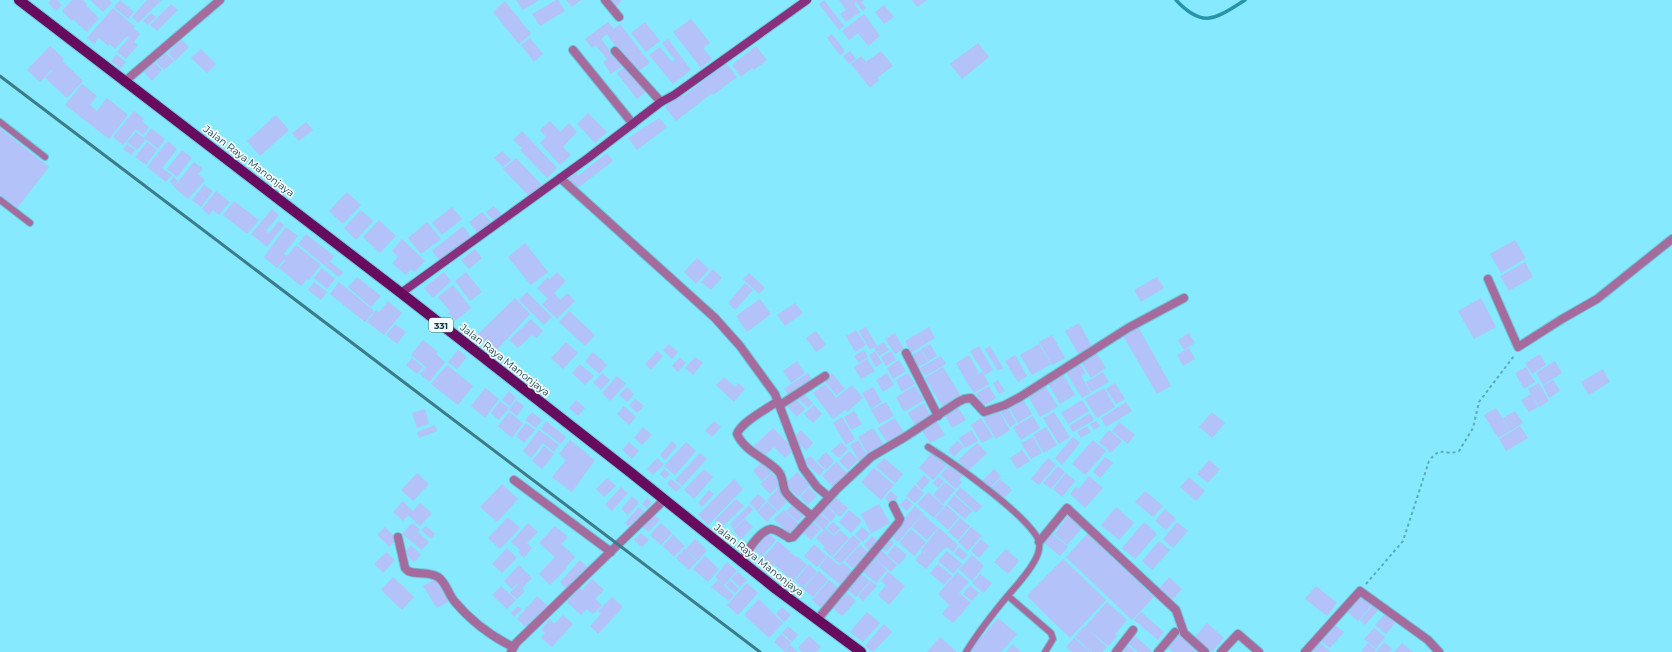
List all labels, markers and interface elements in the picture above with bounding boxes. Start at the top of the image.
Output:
street label: Jalan Raya Manonjaya [200,122,297,199]
road number: 331 [429,318,453,332]
street label: Jalan Raya Manonjaya [457,320,552,399]
street label: Jalan Raya Manonjaya [711,520,806,599]

